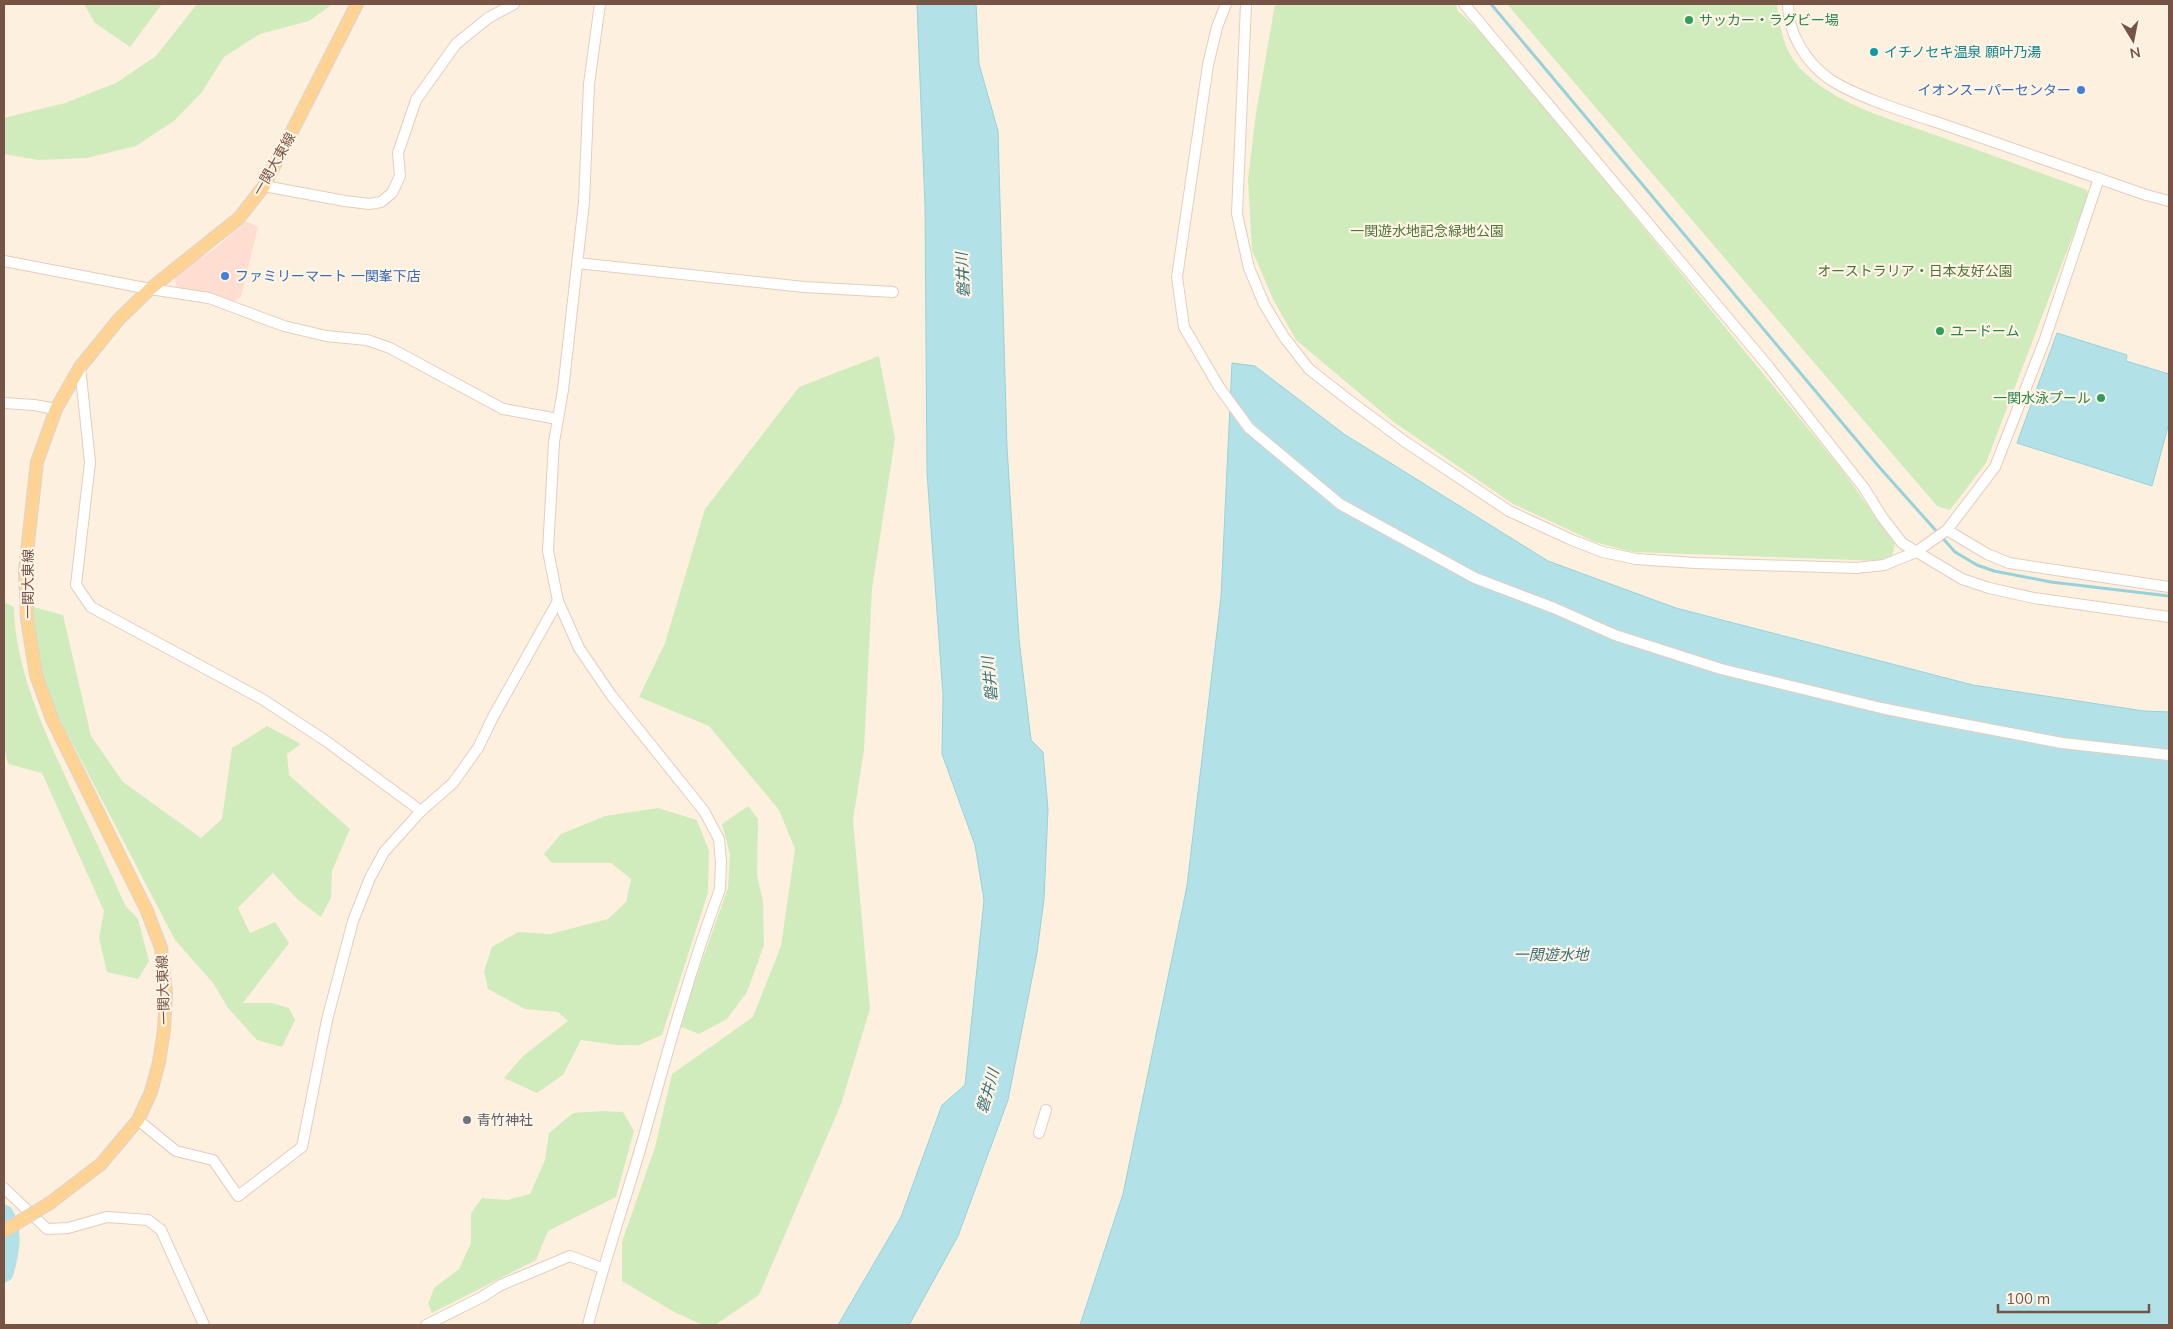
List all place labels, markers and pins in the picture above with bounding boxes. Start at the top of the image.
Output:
place label: サッカー・ラグビー場 [1699,11,1839,29]
marker: サッカー・ラグビー場 [1683,14,1695,26]
place label: イチノセキ温泉 願叶乃湯 [1884,43,2041,61]
marker: イチノセキ温泉 願叶乃湯 [1868,46,1880,58]
place label: イオンスーパーセンター [1917,81,2071,99]
marker: イオンスーパーセンター [2075,84,2087,96]
place label: ファミリーマート 一関峯下店 [235,267,421,285]
marker: ファミリーマート 一関峯下店 [219,270,231,282]
place label: ユードーム [1950,322,2020,340]
marker: ユードーム [1934,325,1946,337]
place label: 一関水泳プール [1993,389,2091,407]
marker: 一関水泳プール [2095,392,2107,404]
place label: 青竹神社 [477,1111,533,1129]
marker: 青竹神社 [461,1114,473,1126]

